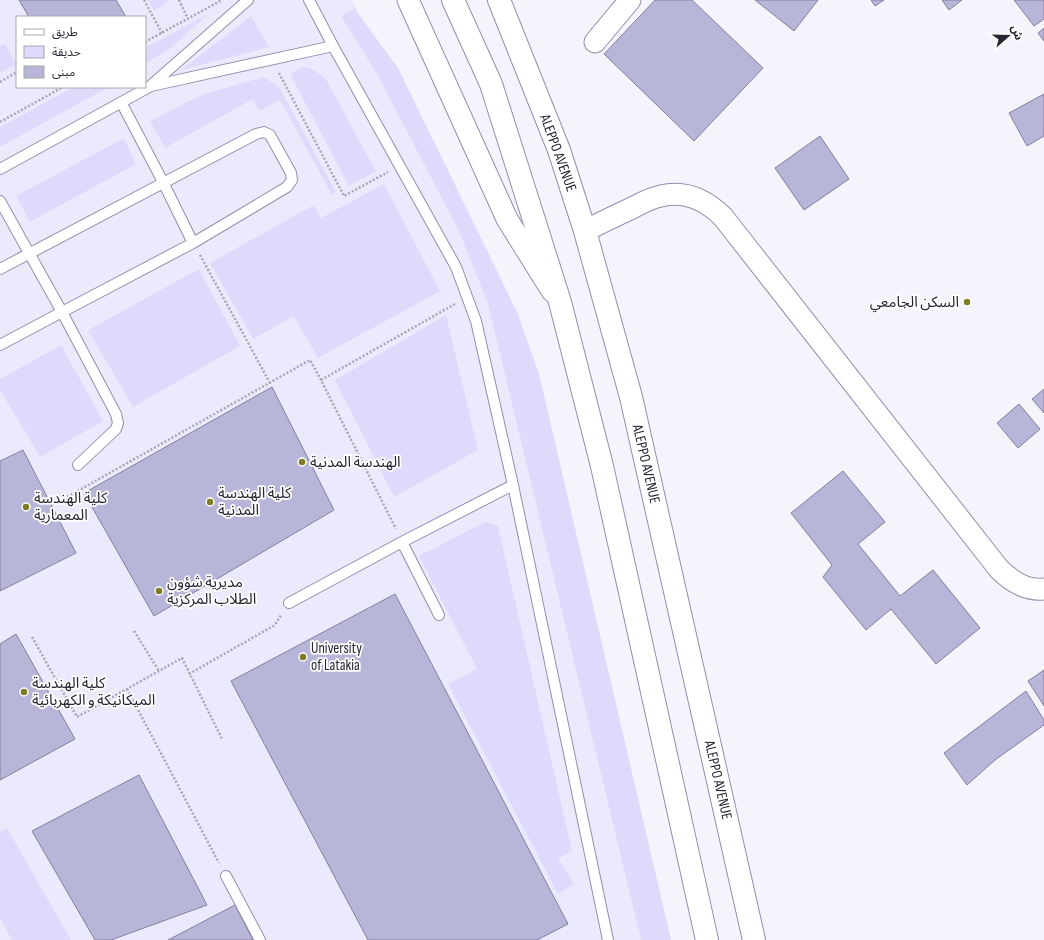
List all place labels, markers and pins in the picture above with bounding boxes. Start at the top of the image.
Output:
place label: السكن الجامعي [870,293,959,313]
marker: السكن الجامعي [962,297,972,307]
place label: الهندسة المدنية [310,453,401,472]
marker: الهندسة المدنية [297,457,307,467]
place label: كلية الهندسة المدنية [218,484,292,520]
place label: كلية الهندسة المعمارية [34,489,108,525]
marker: كلية الهندسة المدنية [205,497,215,507]
marker: كلية الهندسة المعمارية [21,502,31,512]
place label: مديرية شؤون الطلاب المركزية [167,573,256,609]
marker: مديرية شؤون الطلاب المركزية [154,586,164,596]
place label: University of Latakia [311,639,362,675]
marker: University of Latakia [298,652,308,662]
place label: كلية الهندسة الميكانيكة و الكهربائية [32,674,155,710]
marker: كلية الهندسة الميكانيكة و الكهربائية [19,687,29,697]

